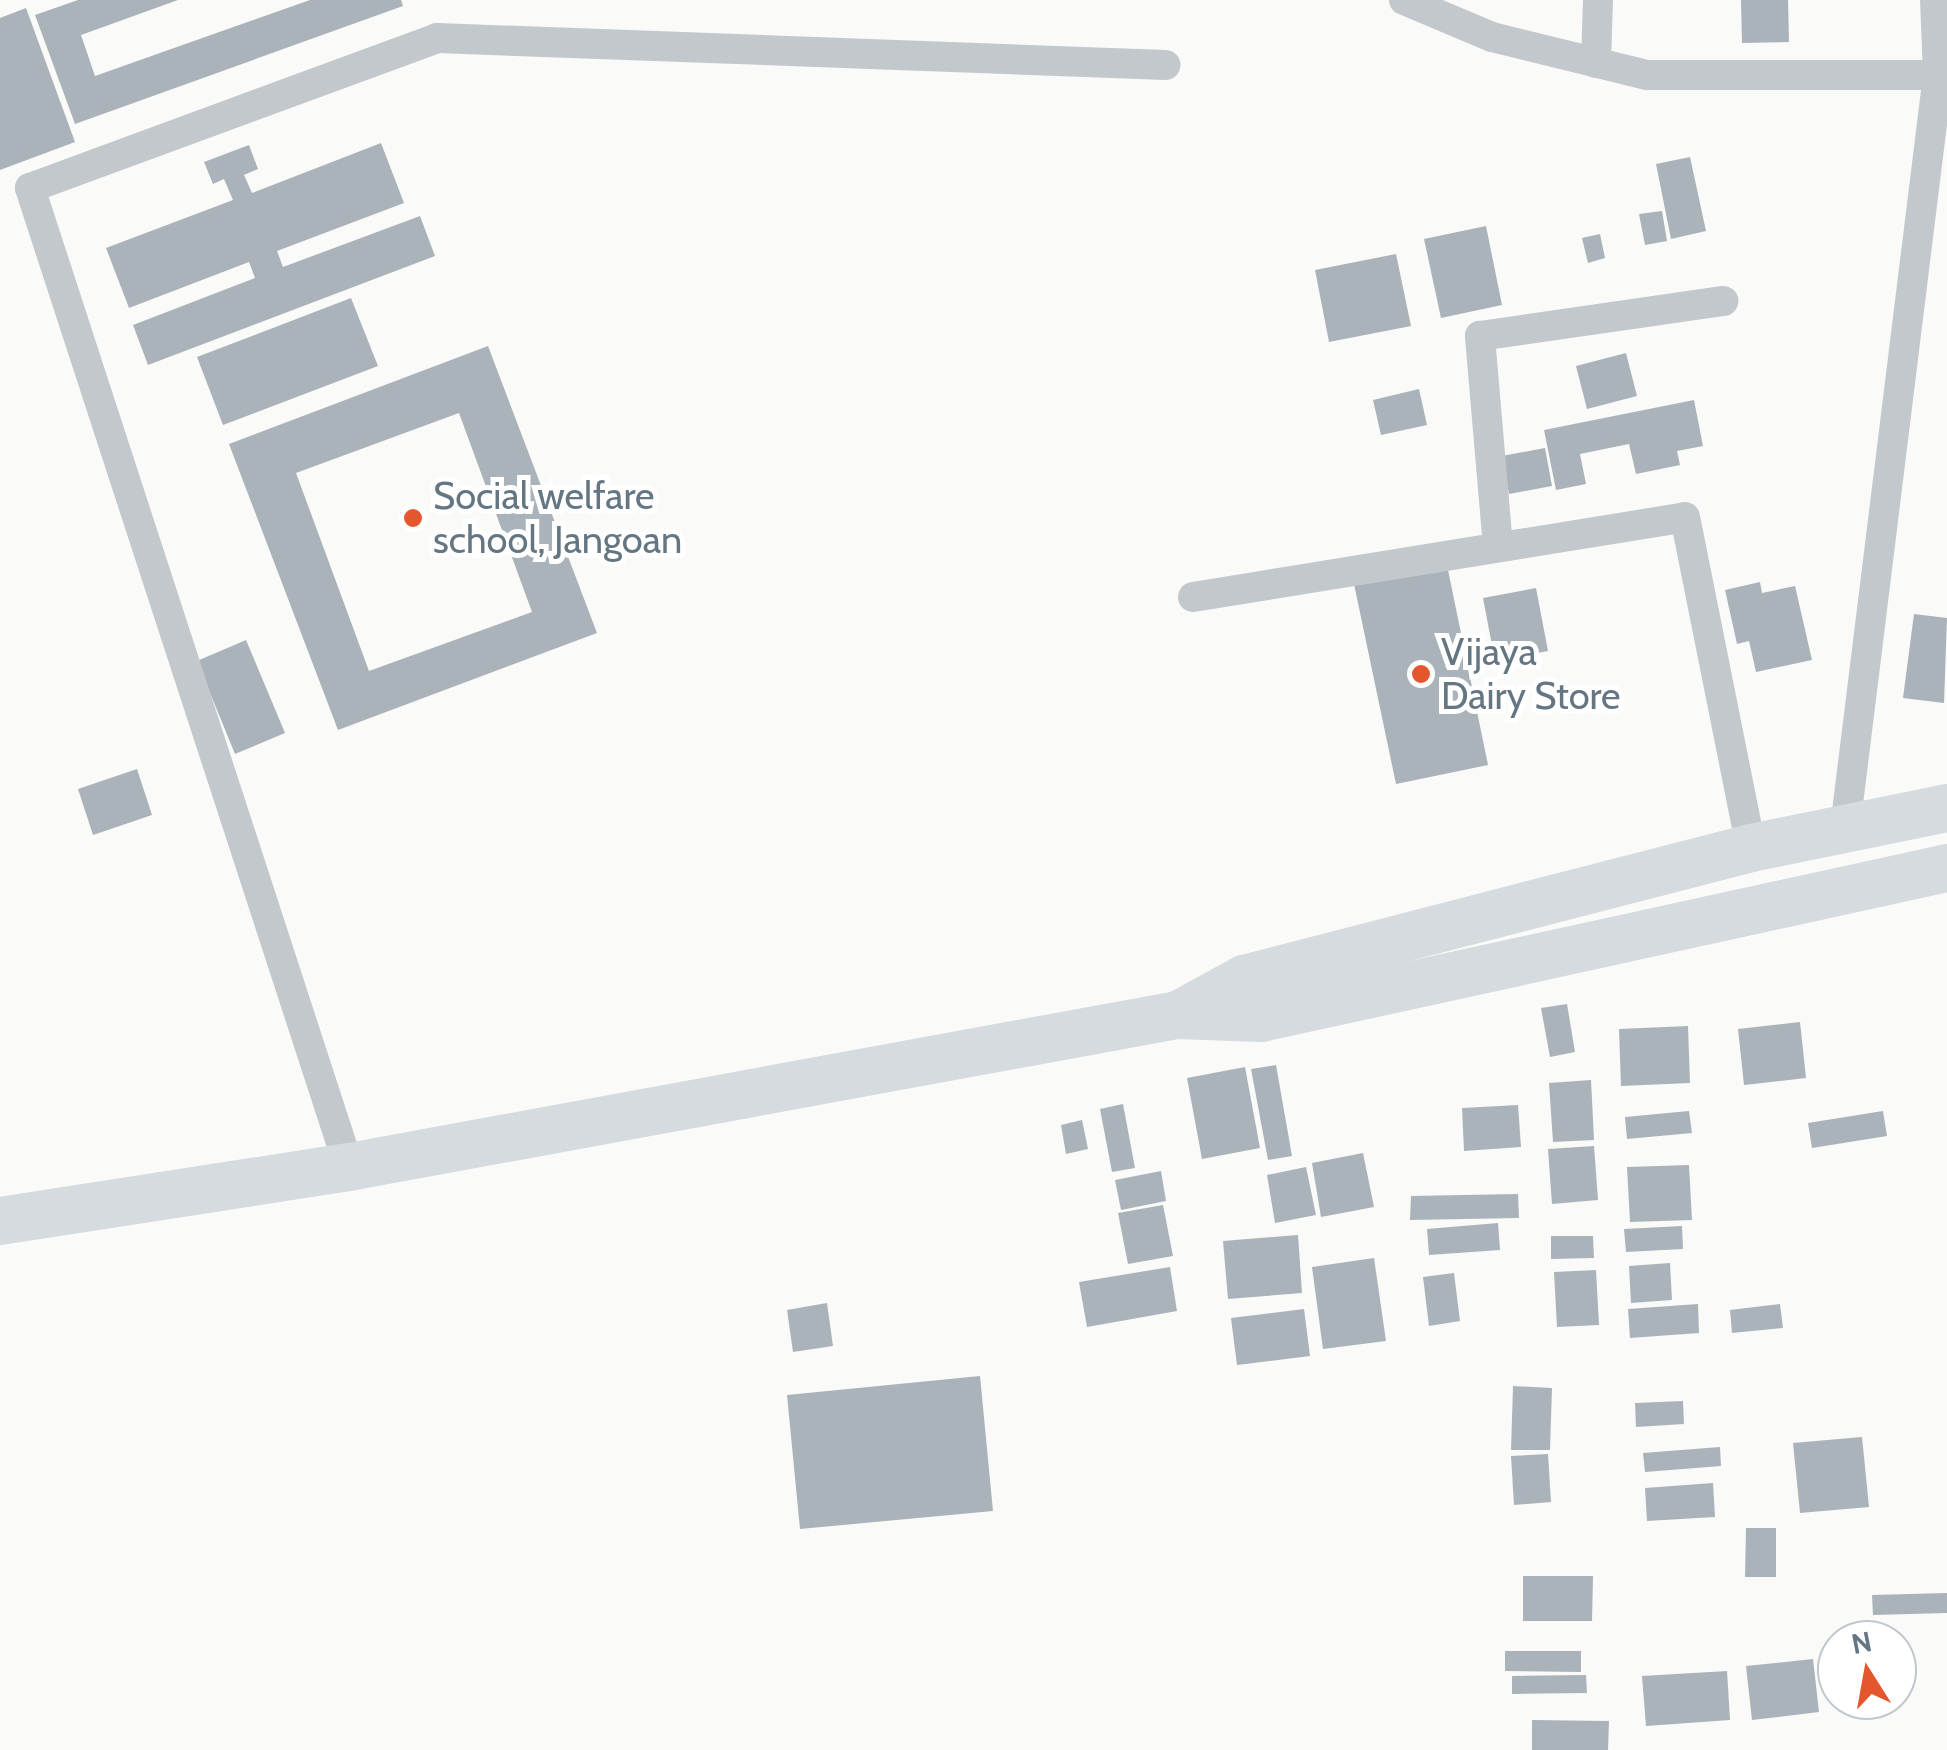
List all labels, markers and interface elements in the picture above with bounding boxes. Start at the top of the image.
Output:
place label: Social welfare school, Jangoan [433,473,682,562]
marker: Social welfare school, Jangoan [402,507,424,529]
place label: Vijaya Dairy Store [1441,629,1621,718]
marker: Vijaya Dairy Store [1410,663,1432,685]
north arrow [1817,1620,1917,1720]
text: N [1849,1624,1875,1661]

